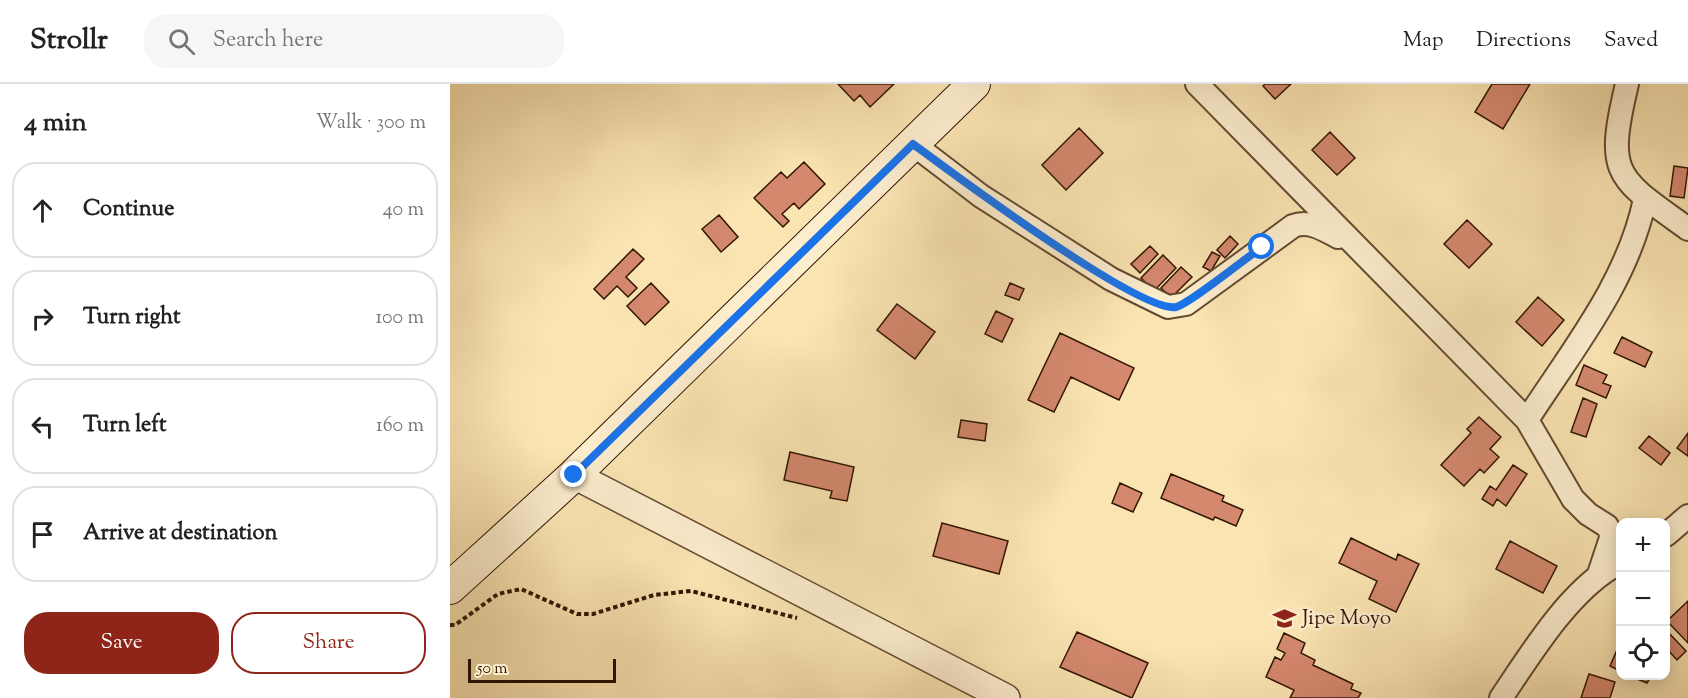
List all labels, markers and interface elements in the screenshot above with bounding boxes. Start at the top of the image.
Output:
search box [144,14,564,68]
text: Strollr [30,21,108,61]
icon: search [165,25,198,58]
text: Search here [213,25,323,57]
text: Map [1403,26,1443,56]
text: Directions [1476,26,1571,56]
text: Saved [1604,26,1658,56]
text: 4 min [24,105,87,142]
text: Walk · 300 m [316,109,426,138]
icon: ahead [26,194,59,227]
text: Continue [83,194,174,226]
text: 40 m [383,196,424,225]
route start [1248,233,1274,259]
icon: right [26,302,59,335]
text: Turn right [83,302,180,334]
text: 100 m [375,304,424,333]
icon: left [26,410,59,443]
text: Turn left [83,410,166,442]
text: 160 m [376,412,424,441]
route end [560,461,586,487]
icon: arrive [26,518,59,551]
text: Arrive at destination [83,518,278,550]
map controls [1616,518,1670,680]
button: + [1616,518,1670,572]
button: − [1616,572,1670,626]
place label: Jipe Moyo [1301,604,1391,634]
school or university icon: Jipe Moyo [1271,606,1297,632]
button: Save [24,612,219,674]
button: Share [231,612,426,674]
button: locate [1616,626,1670,680]
scale bar [468,656,616,684]
text: 50 m [477,658,508,681]

